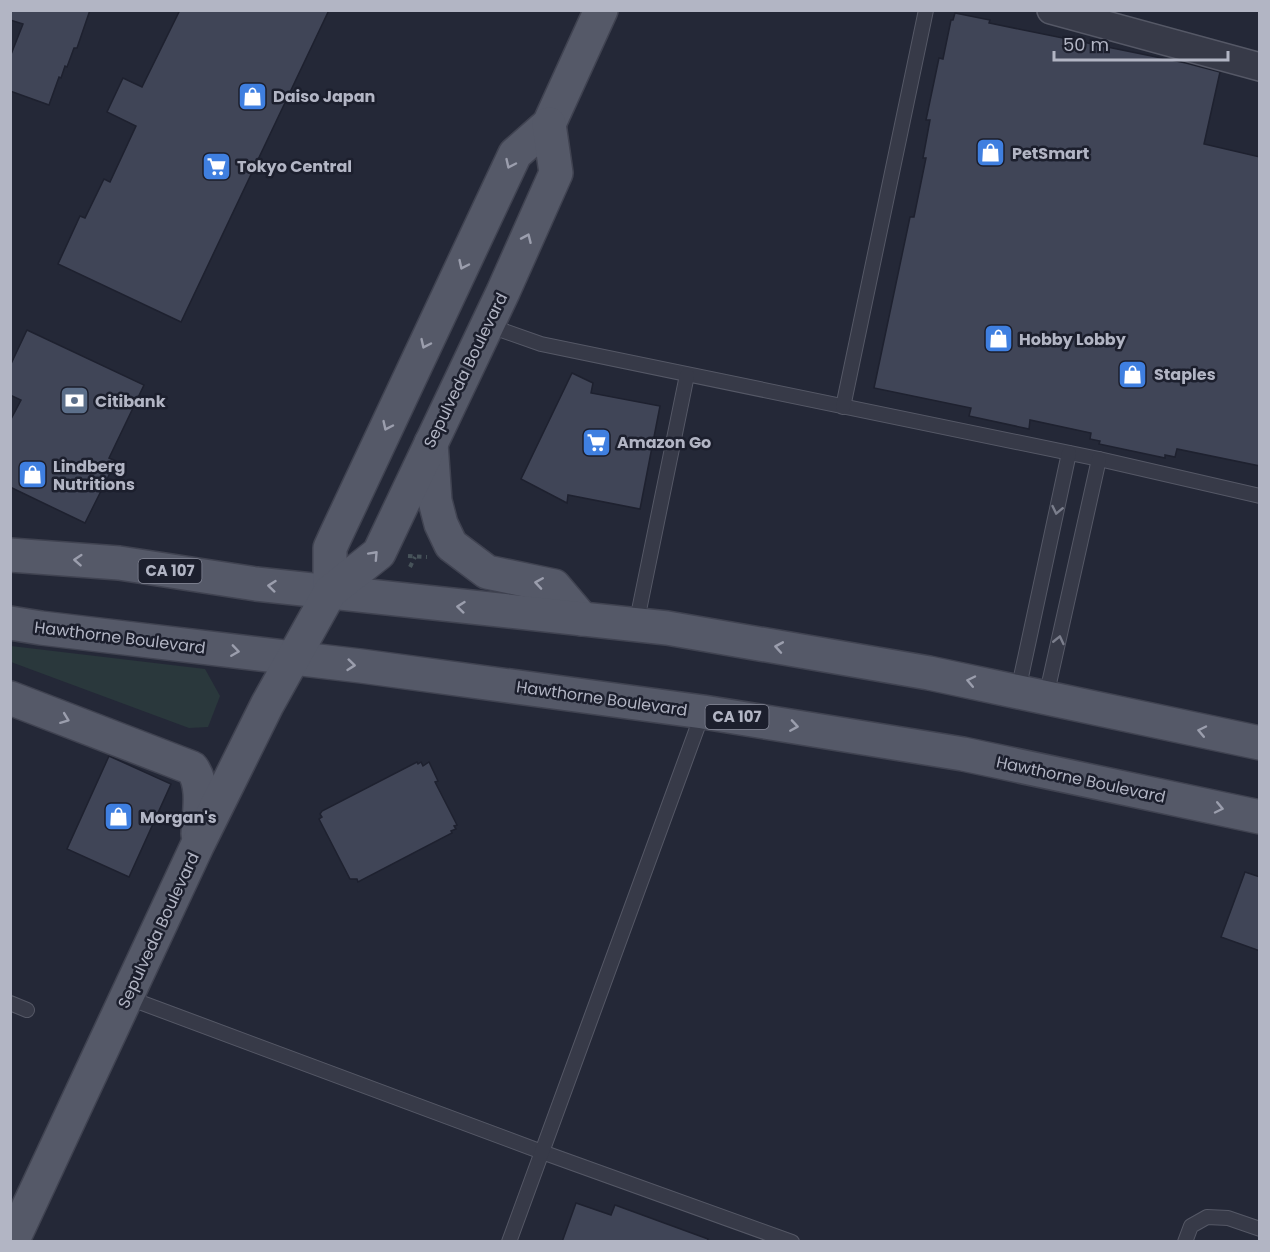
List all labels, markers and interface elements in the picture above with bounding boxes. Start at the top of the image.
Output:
scale bar [1054,24,1228,62]
text: 50 m [1063,32,1109,57]
shop icon: Daiso Japan [236,80,268,112]
place label: Daiso Japan [273,85,375,108]
shop icon: PetSmart [975,137,1007,169]
place label: PetSmart [1012,142,1089,165]
supermarket icon: Tokyo Central [200,150,232,182]
place label: Tokyo Central [237,155,352,178]
one-way arrow [505,158,517,169]
one-way arrow [519,234,531,245]
one-way arrow [458,259,470,270]
street label: Sepulveda Boulevard [418,289,513,452]
shop icon: Hobby Lobby [982,323,1014,355]
place label: Hobby Lobby [1019,328,1127,351]
one-way arrow [421,338,433,349]
shop icon: Staples [1117,358,1149,390]
place label: Staples [1154,363,1216,386]
bank icon: Citibank [58,385,90,417]
place label: Citibank [95,390,166,413]
one-way arrow [382,420,394,431]
supermarket icon: Amazon Go [580,426,612,458]
place label: Amazon Go [617,431,711,454]
place label: Lindberg Nutritions [53,455,135,496]
shop icon: Lindberg Nutritions [16,459,48,491]
one-way arrow [1051,505,1064,515]
one-way arrow [367,551,378,561]
one-way arrow [74,554,83,567]
road number: CA 107 [138,559,201,583]
one-way arrow [535,578,544,590]
one-way arrow [267,580,276,592]
one-way arrow [457,601,466,614]
street label: Hawthorne Boulevard [33,616,207,659]
one-way arrow [1051,636,1064,646]
one-way arrow [774,642,783,654]
one-way arrow [231,645,240,657]
one-way arrow [346,659,356,671]
street label: Hawthorne Boulevard [515,675,689,722]
one-way arrow [966,675,976,688]
road number: CA 107 [706,705,768,729]
one-way arrow [59,712,70,724]
one-way arrow [789,720,798,732]
one-way arrow [1198,725,1208,738]
street label: Hawthorne Boulevard [994,750,1168,809]
shop icon: Morgan's [103,801,135,833]
one-way arrow [1213,801,1223,814]
place label: Morgan's [140,806,217,829]
street label: Sepulveda Boulevard [112,848,205,1012]

